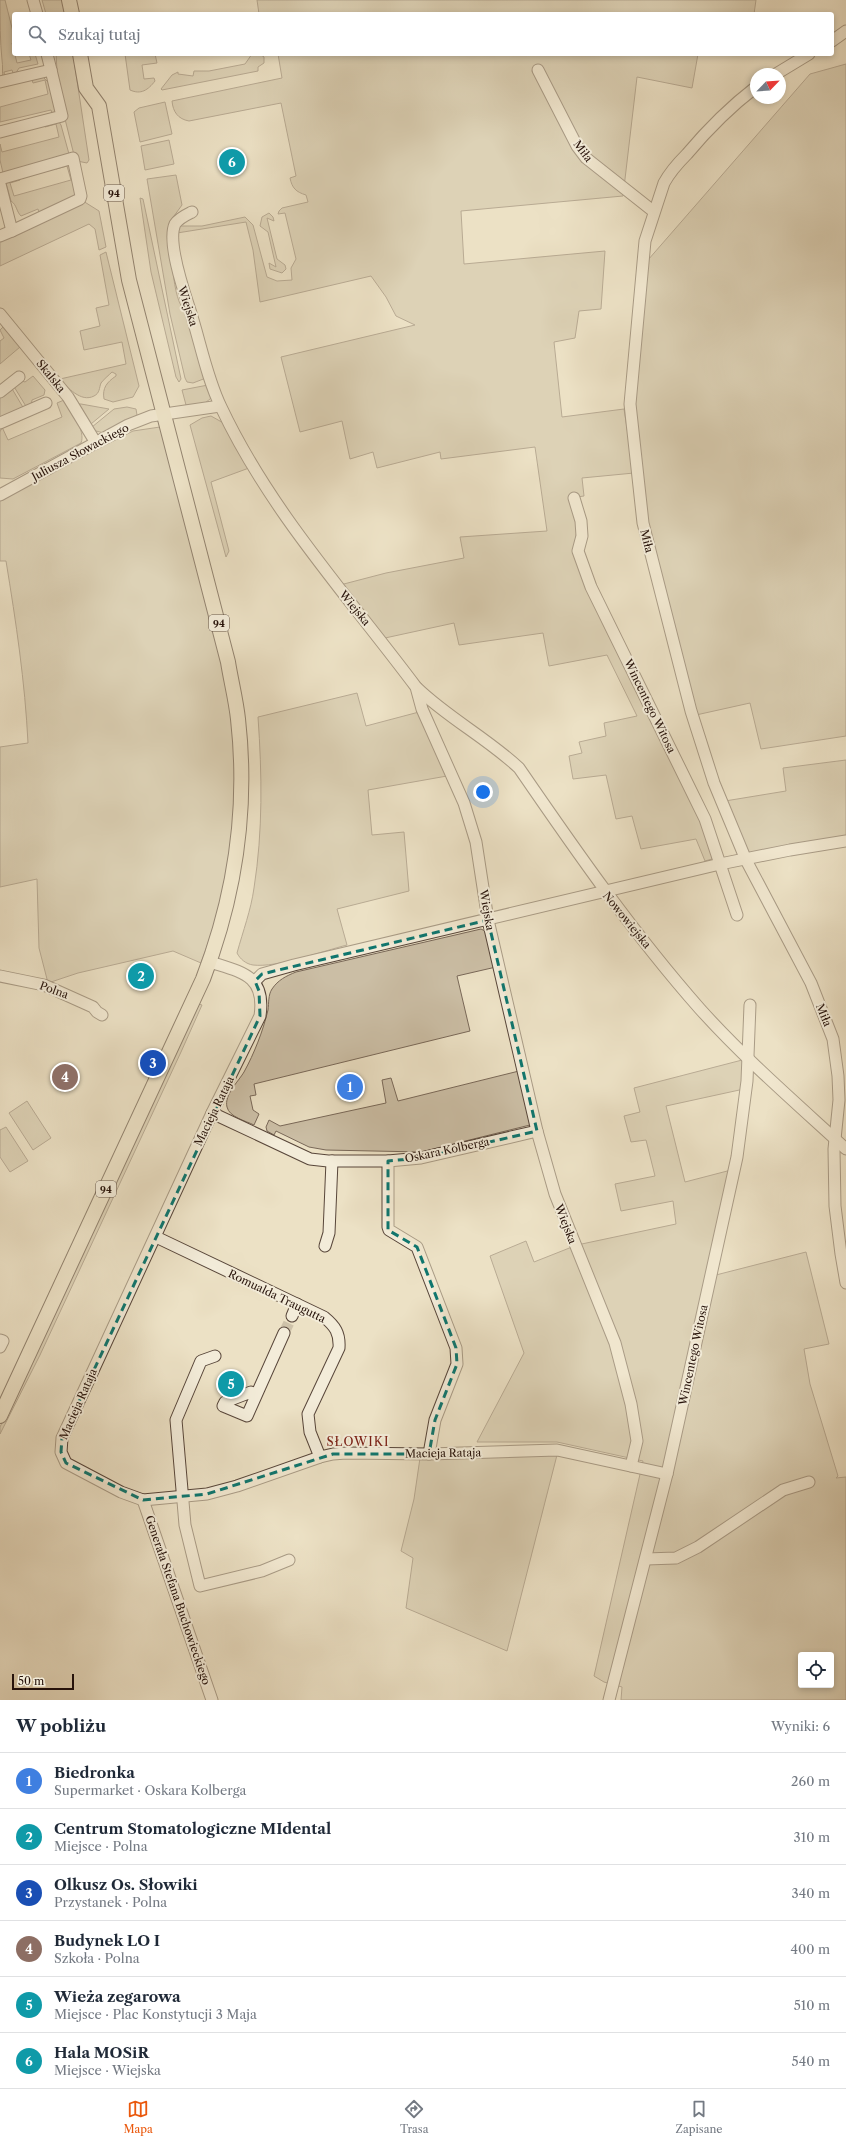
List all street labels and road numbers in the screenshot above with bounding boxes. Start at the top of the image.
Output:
street label: Miła [570,137,596,165]
road number: 94 [104,185,124,201]
street label: Wiejska [175,283,201,328]
street label: Skalska [33,357,69,396]
street label: Juliusza Słowackiego [27,420,131,485]
street label: Miła [637,528,657,554]
street label: Wiejska [336,587,374,629]
road number: 94 [209,615,229,631]
street label: Wincentego Witosa [621,656,679,755]
street label: Wiejska [476,887,498,932]
street label: Nowowiejska [600,889,654,951]
street label: Polna [38,978,71,1002]
street label: Miła [813,1001,835,1029]
street label: Macieja Rataja [191,1073,237,1148]
street label: Oskara Kolberga [403,1134,491,1166]
road number: 94 [96,1181,116,1197]
street label: Wiejska [552,1201,580,1246]
street label: Romualda Traugutta [226,1266,328,1326]
street label: Wincentego Witosa [675,1303,711,1408]
street label: Macieja Rataja [56,1366,100,1442]
street label: Macieja Rataja [405,1445,481,1461]
street label: Generała Stefana Buchowieckiego [142,1513,214,1687]

